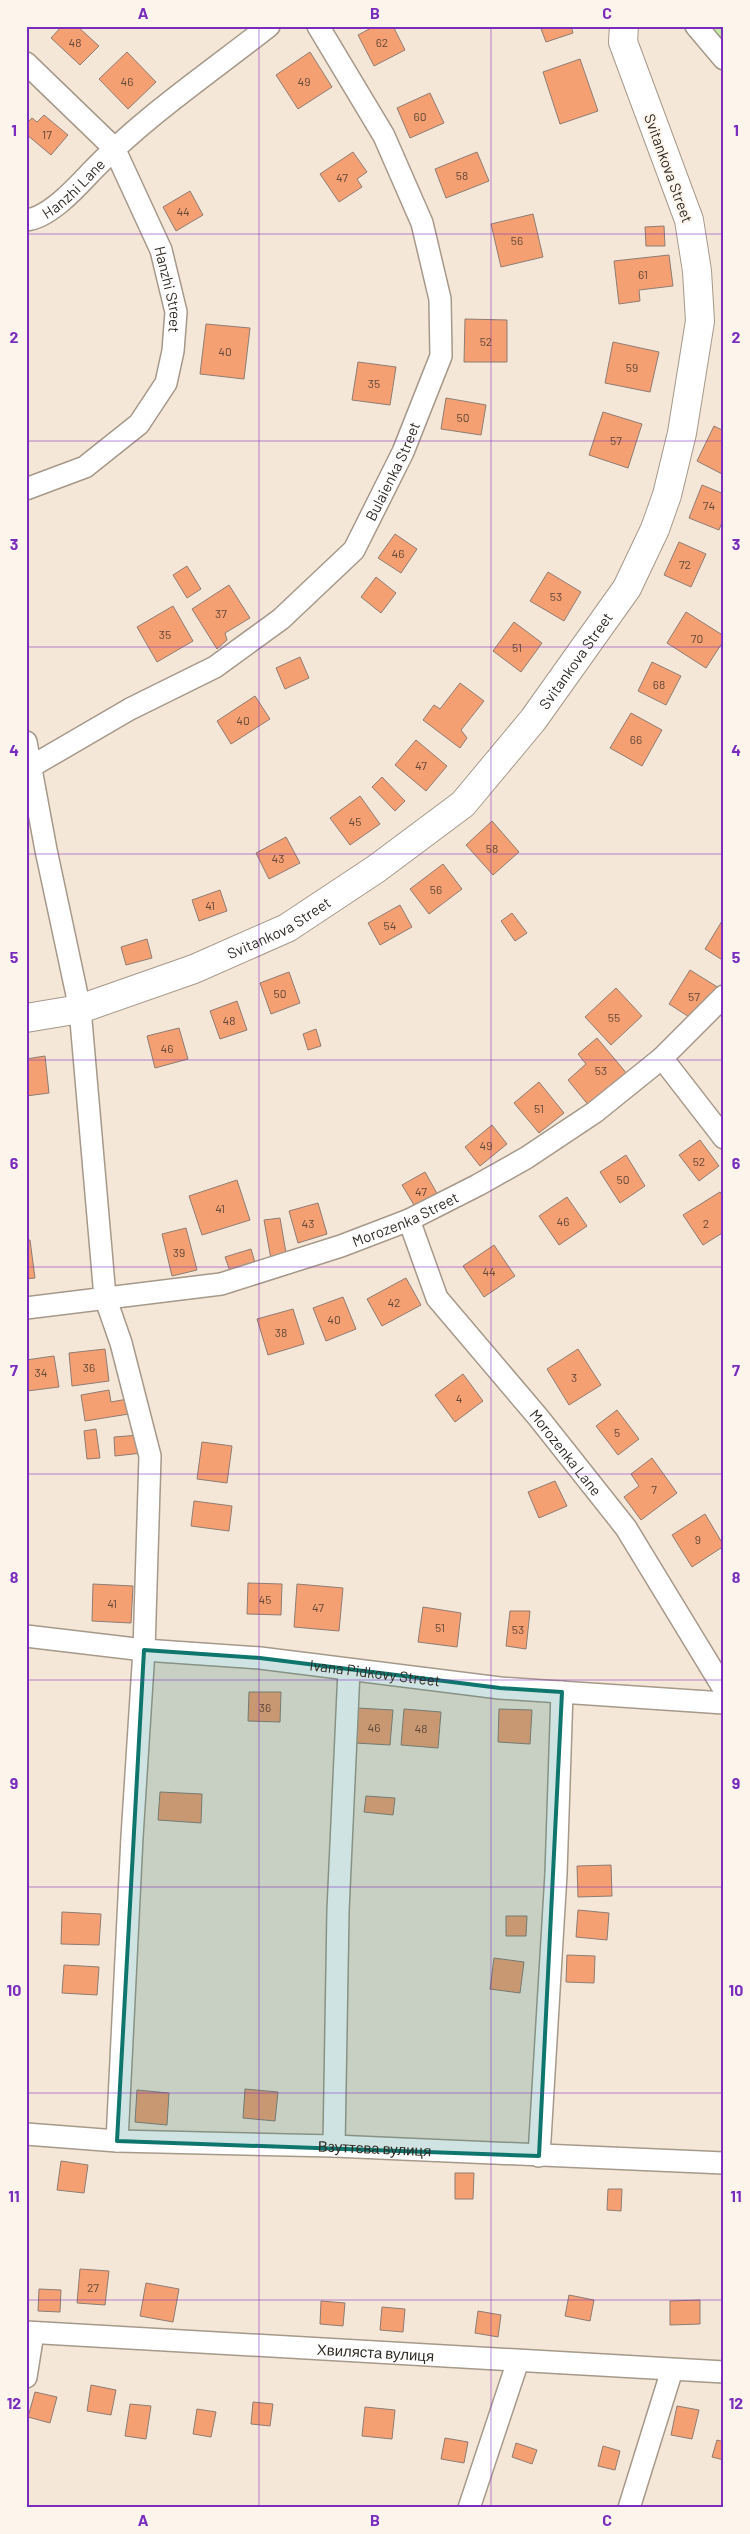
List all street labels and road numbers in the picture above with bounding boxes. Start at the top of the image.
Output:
street label: Svitankova Street [641,111,697,225]
street label: Hanzhi Lane [38,155,108,222]
street label: Hanzhi Street [151,244,185,333]
street label: Bulaienka Street [361,419,423,524]
street label: Svitankova Street [535,609,616,712]
street label: Svitankova Street [224,893,334,962]
street label: Morozenka Street [349,1188,461,1250]
street label: Morozenka Lane [526,1405,606,1499]
street label: Ivana Pidkovy Street [309,1655,441,1689]
street label: Взуттєва вулиця [318,2137,432,2159]
street label: Хвиляста вулиця [316,2340,435,2364]

